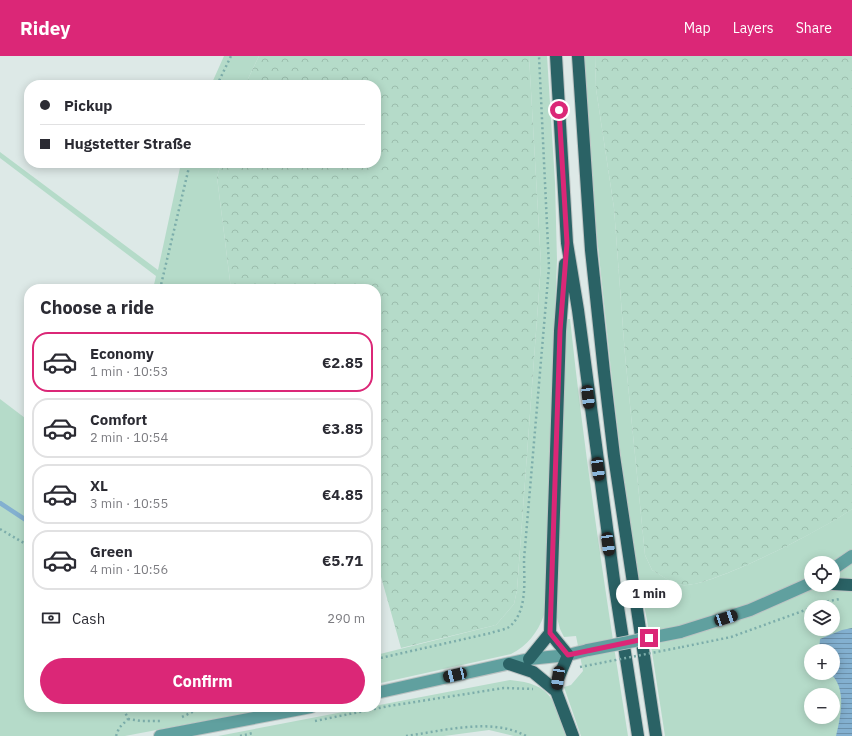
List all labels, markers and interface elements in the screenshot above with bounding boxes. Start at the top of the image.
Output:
text: Ridey [20,16,70,40]
text: Map [684,19,711,37]
text: Layers [733,19,774,37]
text: Share [796,19,832,37]
text: Pickup [64,96,112,115]
route start [550,101,568,119]
text: Hugstetter Straße [64,134,191,153]
text: Choose a ride [40,296,154,319]
icon: car [42,344,78,380]
text: Economy [90,344,154,363]
text: €2.85 [322,353,363,372]
text: 1 min · 10:53 [90,363,168,380]
car [581,384,595,410]
icon: car [42,410,78,446]
text: Comfort [90,410,147,429]
text: €3.85 [322,419,363,438]
text: 2 min · 10:54 [90,429,168,446]
car [590,456,606,482]
icon: car [42,476,78,512]
text: XL [90,476,108,495]
text: €4.85 [322,485,363,504]
text: 3 min · 10:55 [90,495,168,512]
car [600,531,616,557]
icon: car [42,542,78,578]
text: Green [90,542,133,561]
text: €5.71 [322,551,363,570]
map controls [804,556,840,724]
button: locate [804,556,840,592]
text: 4 min · 10:56 [90,561,168,578]
callout: 1 min [616,580,682,608]
text: 1 min [632,585,666,602]
button: layers [804,600,840,636]
icon: cash [40,607,62,629]
text: Cash [72,609,105,628]
car [713,609,739,627]
text: 290 m [327,610,365,627]
route end [640,629,658,647]
button: + [804,644,840,680]
button: Confirm [40,658,365,704]
car [550,665,566,691]
car [442,666,468,684]
button: − [804,688,840,724]

